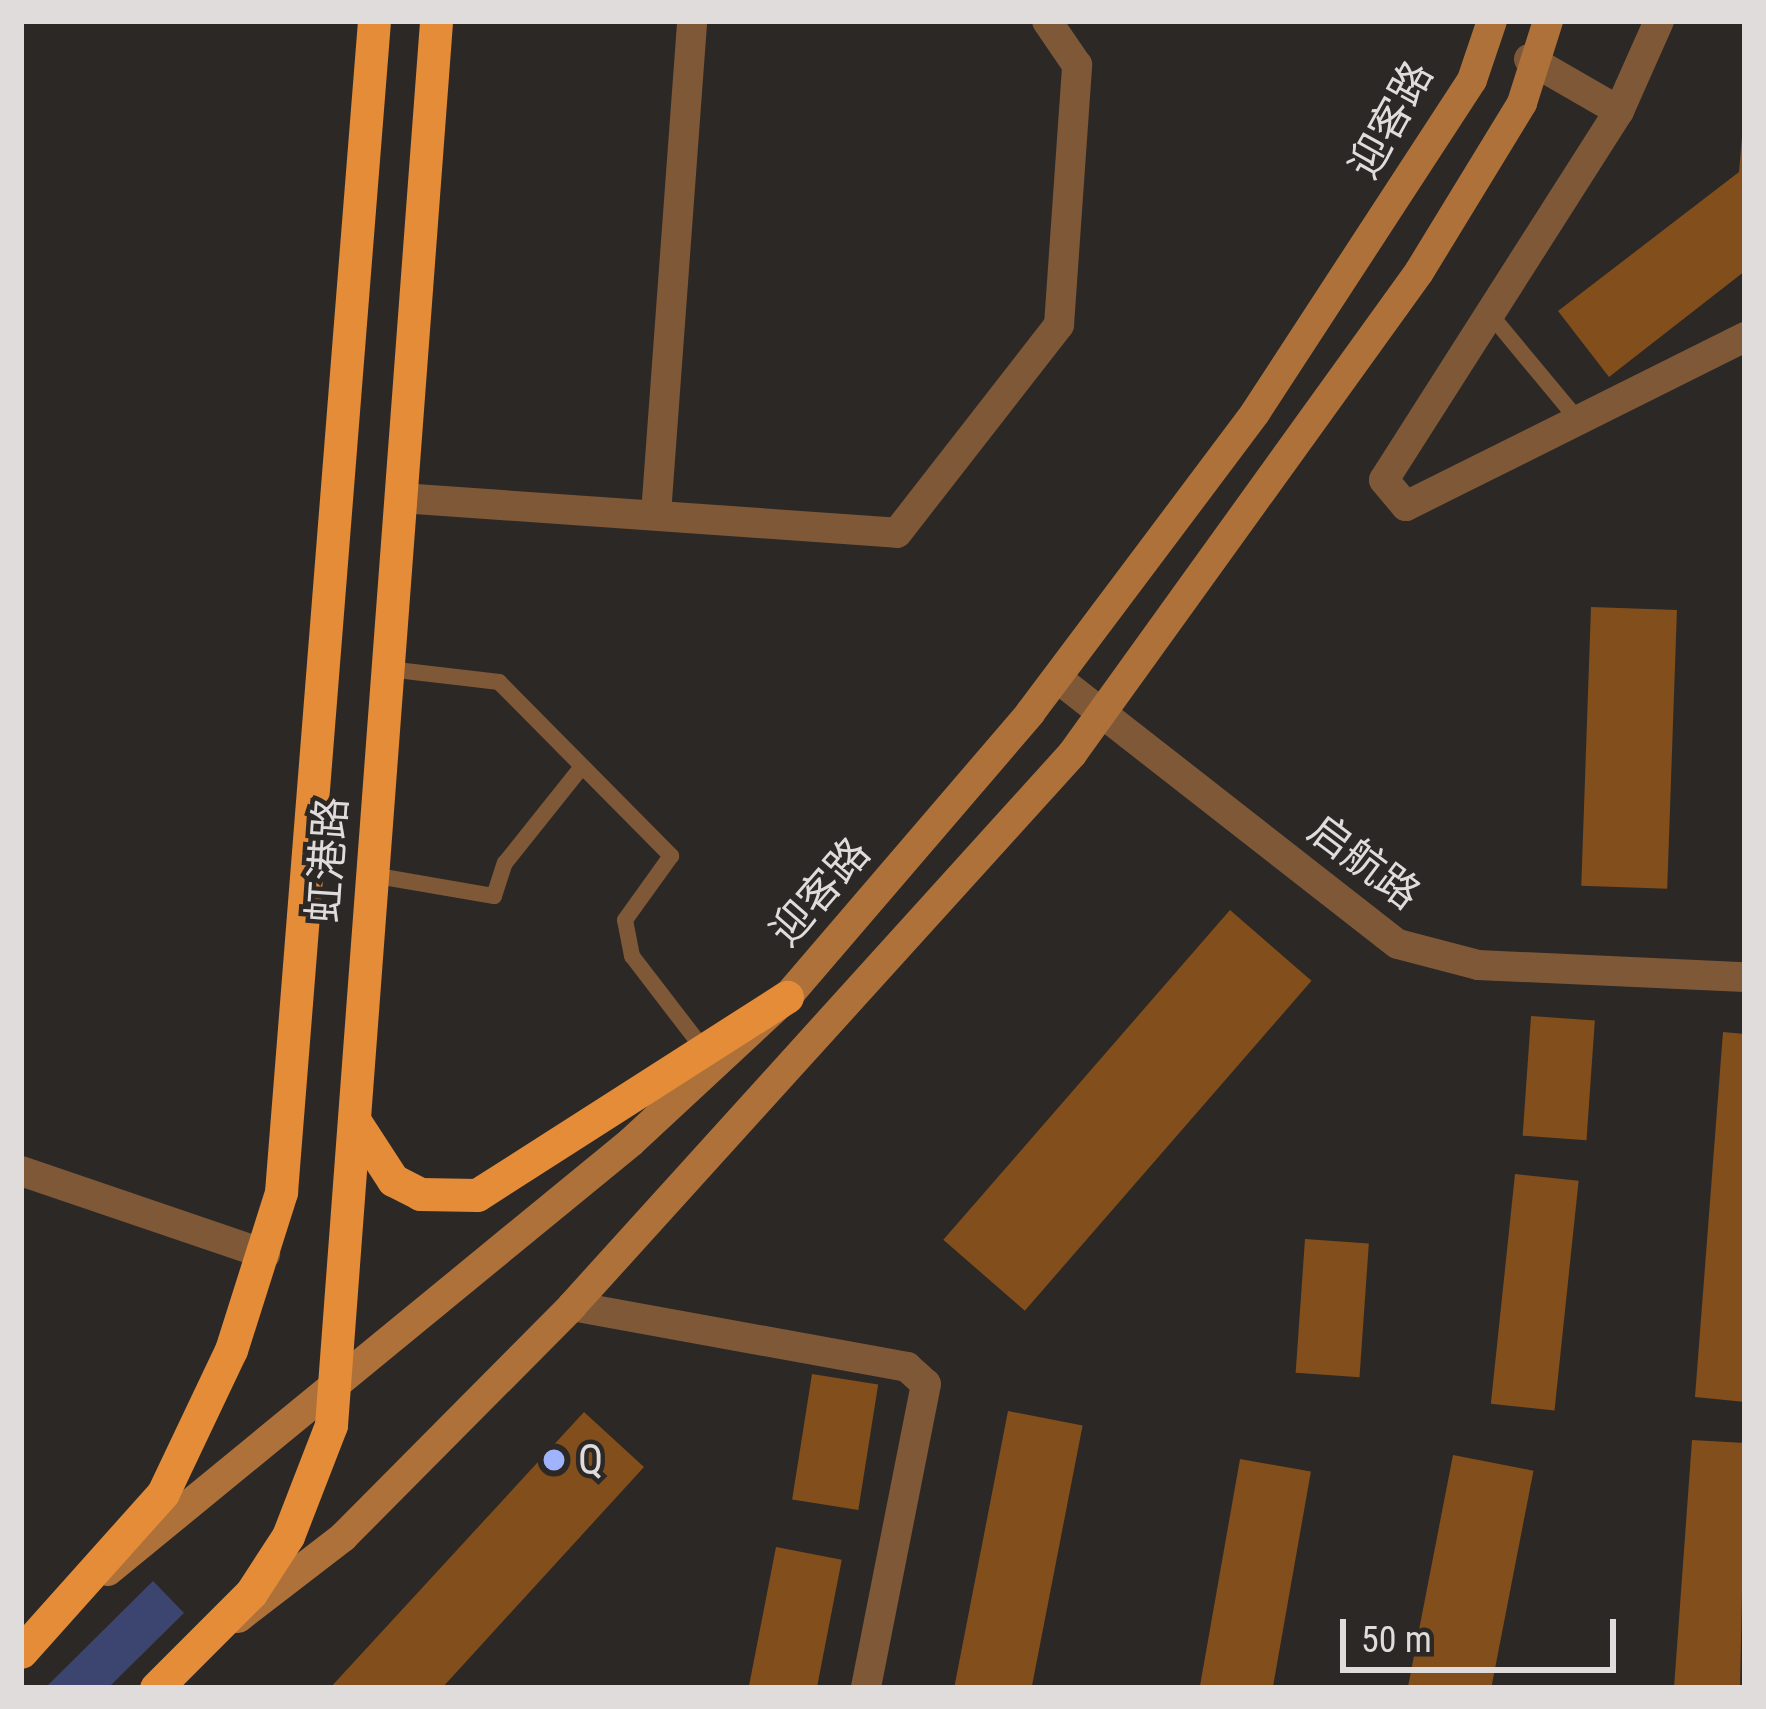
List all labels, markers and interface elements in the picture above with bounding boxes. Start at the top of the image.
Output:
street label: 迎客路 [1338,53,1444,187]
street label: 虹港路 [298,795,358,925]
street label: 启航路 [1299,804,1429,920]
street label: 迎客路 [760,828,880,956]
place label: Q [578,1435,603,1485]
marker: Q [541,1447,567,1473]
scale bar [1346,1595,1622,1669]
text: 50 m [1361,1619,1432,1661]

